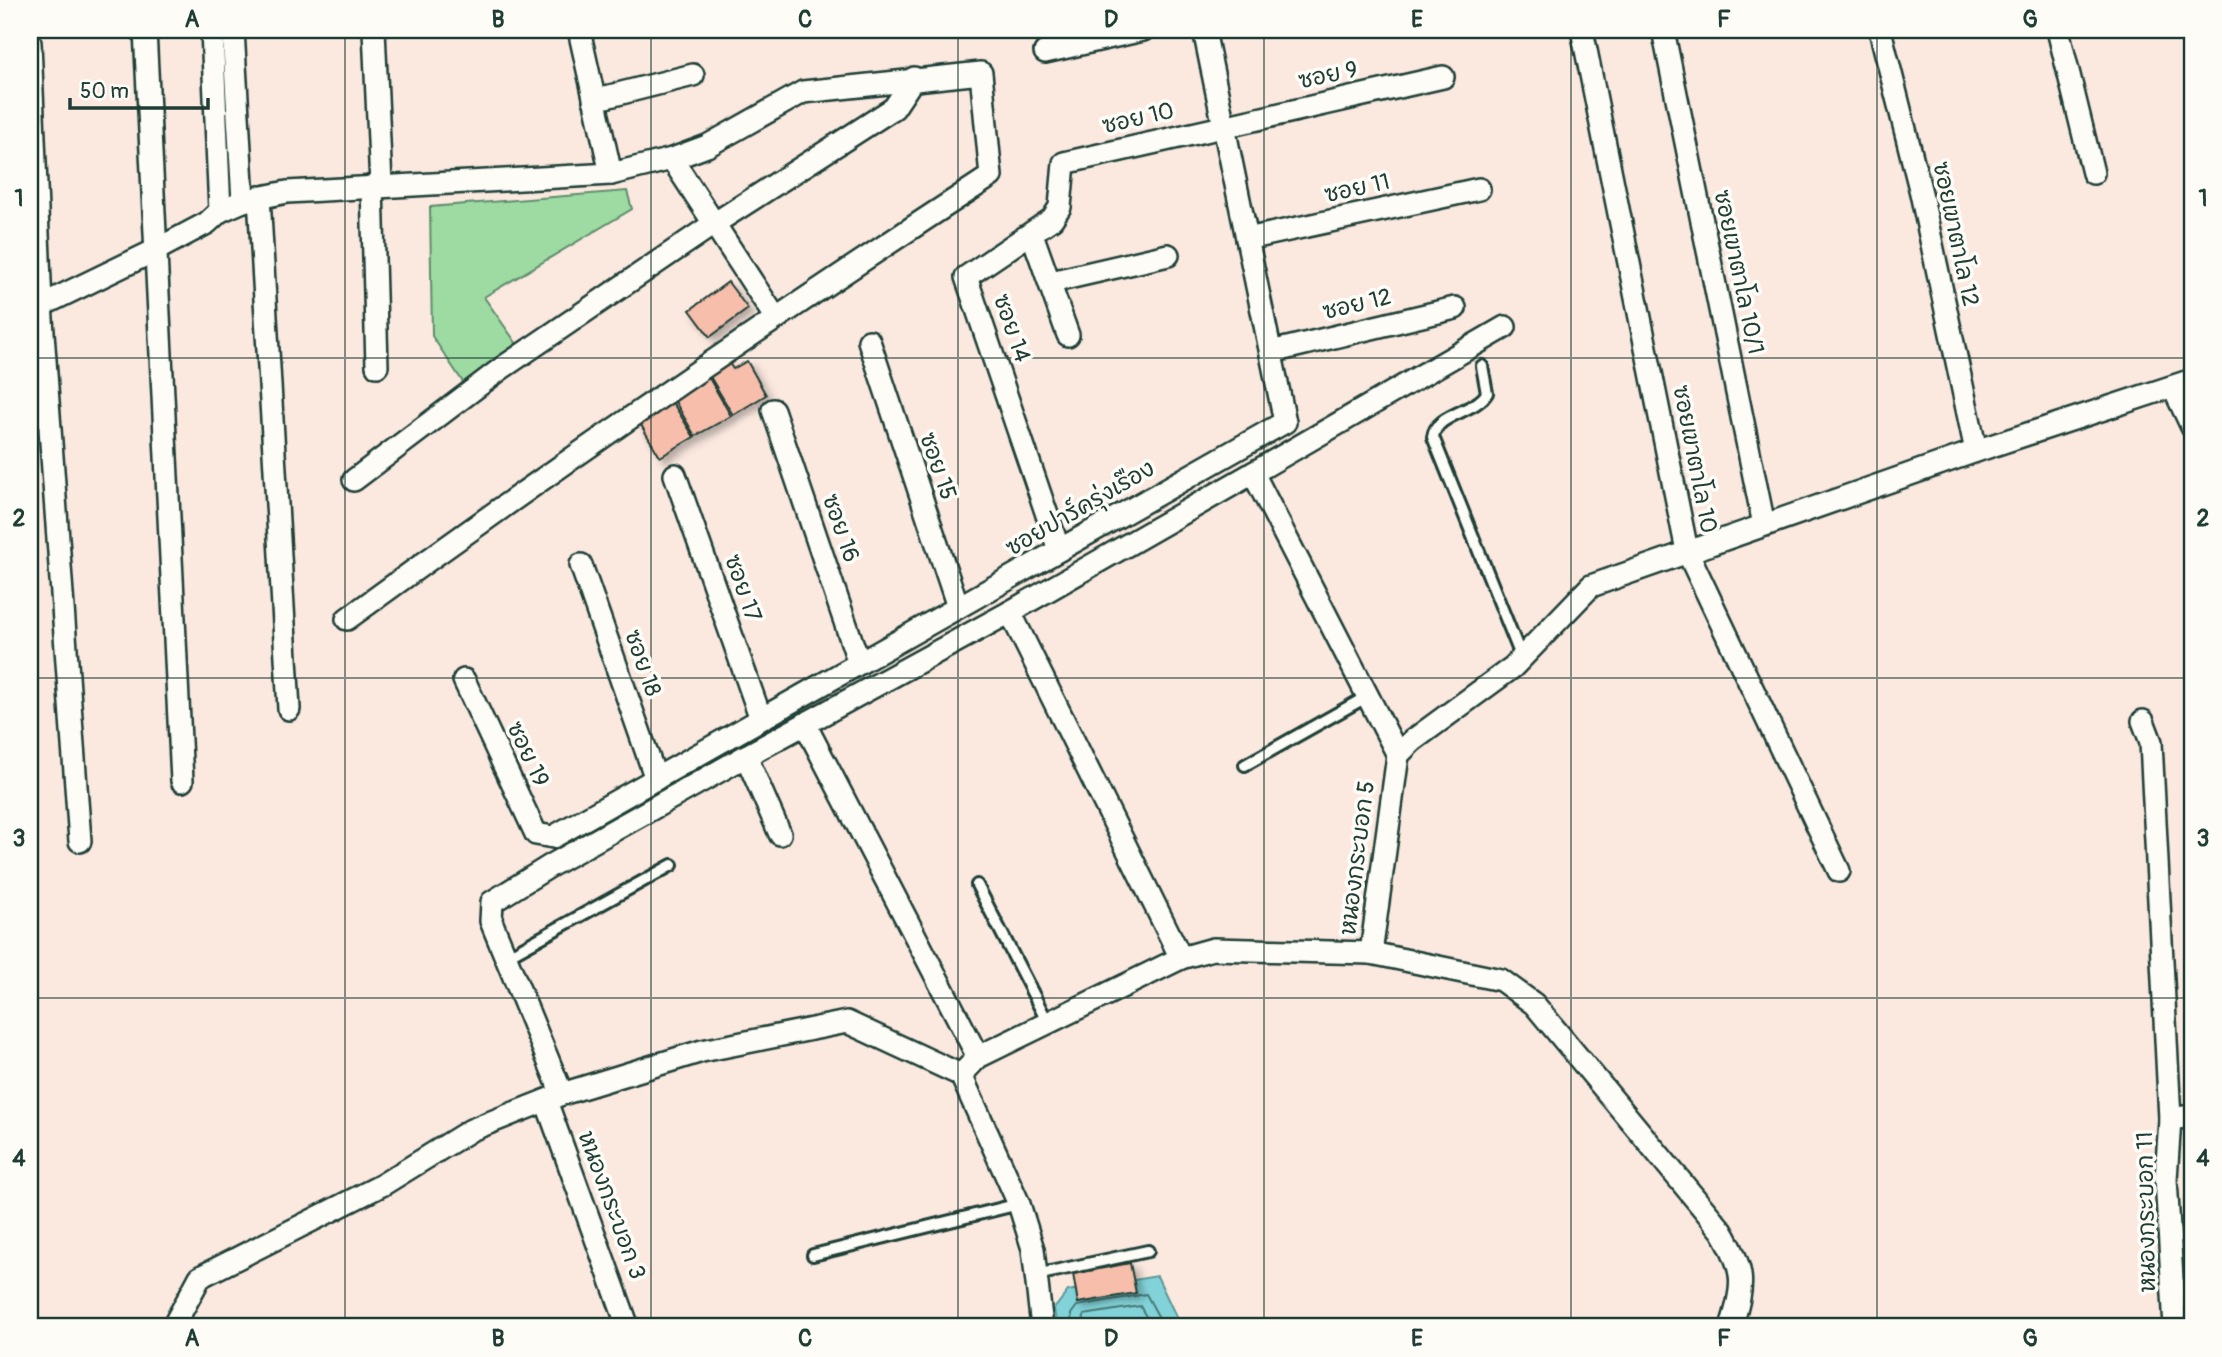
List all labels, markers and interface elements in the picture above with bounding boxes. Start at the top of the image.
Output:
text: A [185,5,200,34]
text: B [491,5,505,34]
text: C [798,5,812,34]
text: D [1104,5,1118,34]
text: E [1411,5,1423,34]
text: F [1717,5,1731,34]
text: G [2022,5,2038,34]
street label: ซอย 9 [1296,55,1360,95]
scale bar [70,66,208,110]
text: 50 m [80,78,129,105]
street label: ซอย 10 [1099,96,1177,140]
street label: ซอยเขาตาโล 12 [1927,159,1987,309]
street label: ซอย 11 [1322,167,1392,209]
text: 1 [15,184,24,213]
text: 1 [2199,184,2208,213]
street label: ซอยเขาตาโล 10/1 [1707,187,1773,357]
street label: ซอย 12 [1320,282,1394,326]
street label: ซอย 14 [987,290,1037,366]
street label: ซอยเขาตาโล 10 [1666,382,1726,535]
street label: ซอย 15 [913,429,963,503]
street label: ซอยปาร์ครุ่งเรือง [999,452,1161,565]
street label: ซอย 16 [816,490,866,566]
text: 2 [13,504,26,533]
text: 2 [2197,504,2210,533]
street label: ซอย 17 [718,551,768,625]
street label: ซอย 18 [618,626,668,700]
street label: ซอย 19 [500,717,556,791]
street label: หนองกระบอก 5 [1333,779,1381,937]
text: 3 [13,824,25,853]
text: 3 [2197,824,2209,853]
street label: หนองกระบอก 3 [572,1127,652,1283]
street label: หนองกระบอก 11 [2130,1131,2162,1293]
text: 4 [12,1144,26,1173]
text: 4 [2196,1144,2210,1173]
text: A [185,1324,200,1353]
text: B [491,1324,505,1353]
text: C [798,1324,812,1353]
text: D [1104,1324,1118,1353]
text: E [1411,1324,1423,1353]
text: F [1717,1324,1731,1353]
text: G [2022,1324,2038,1353]

